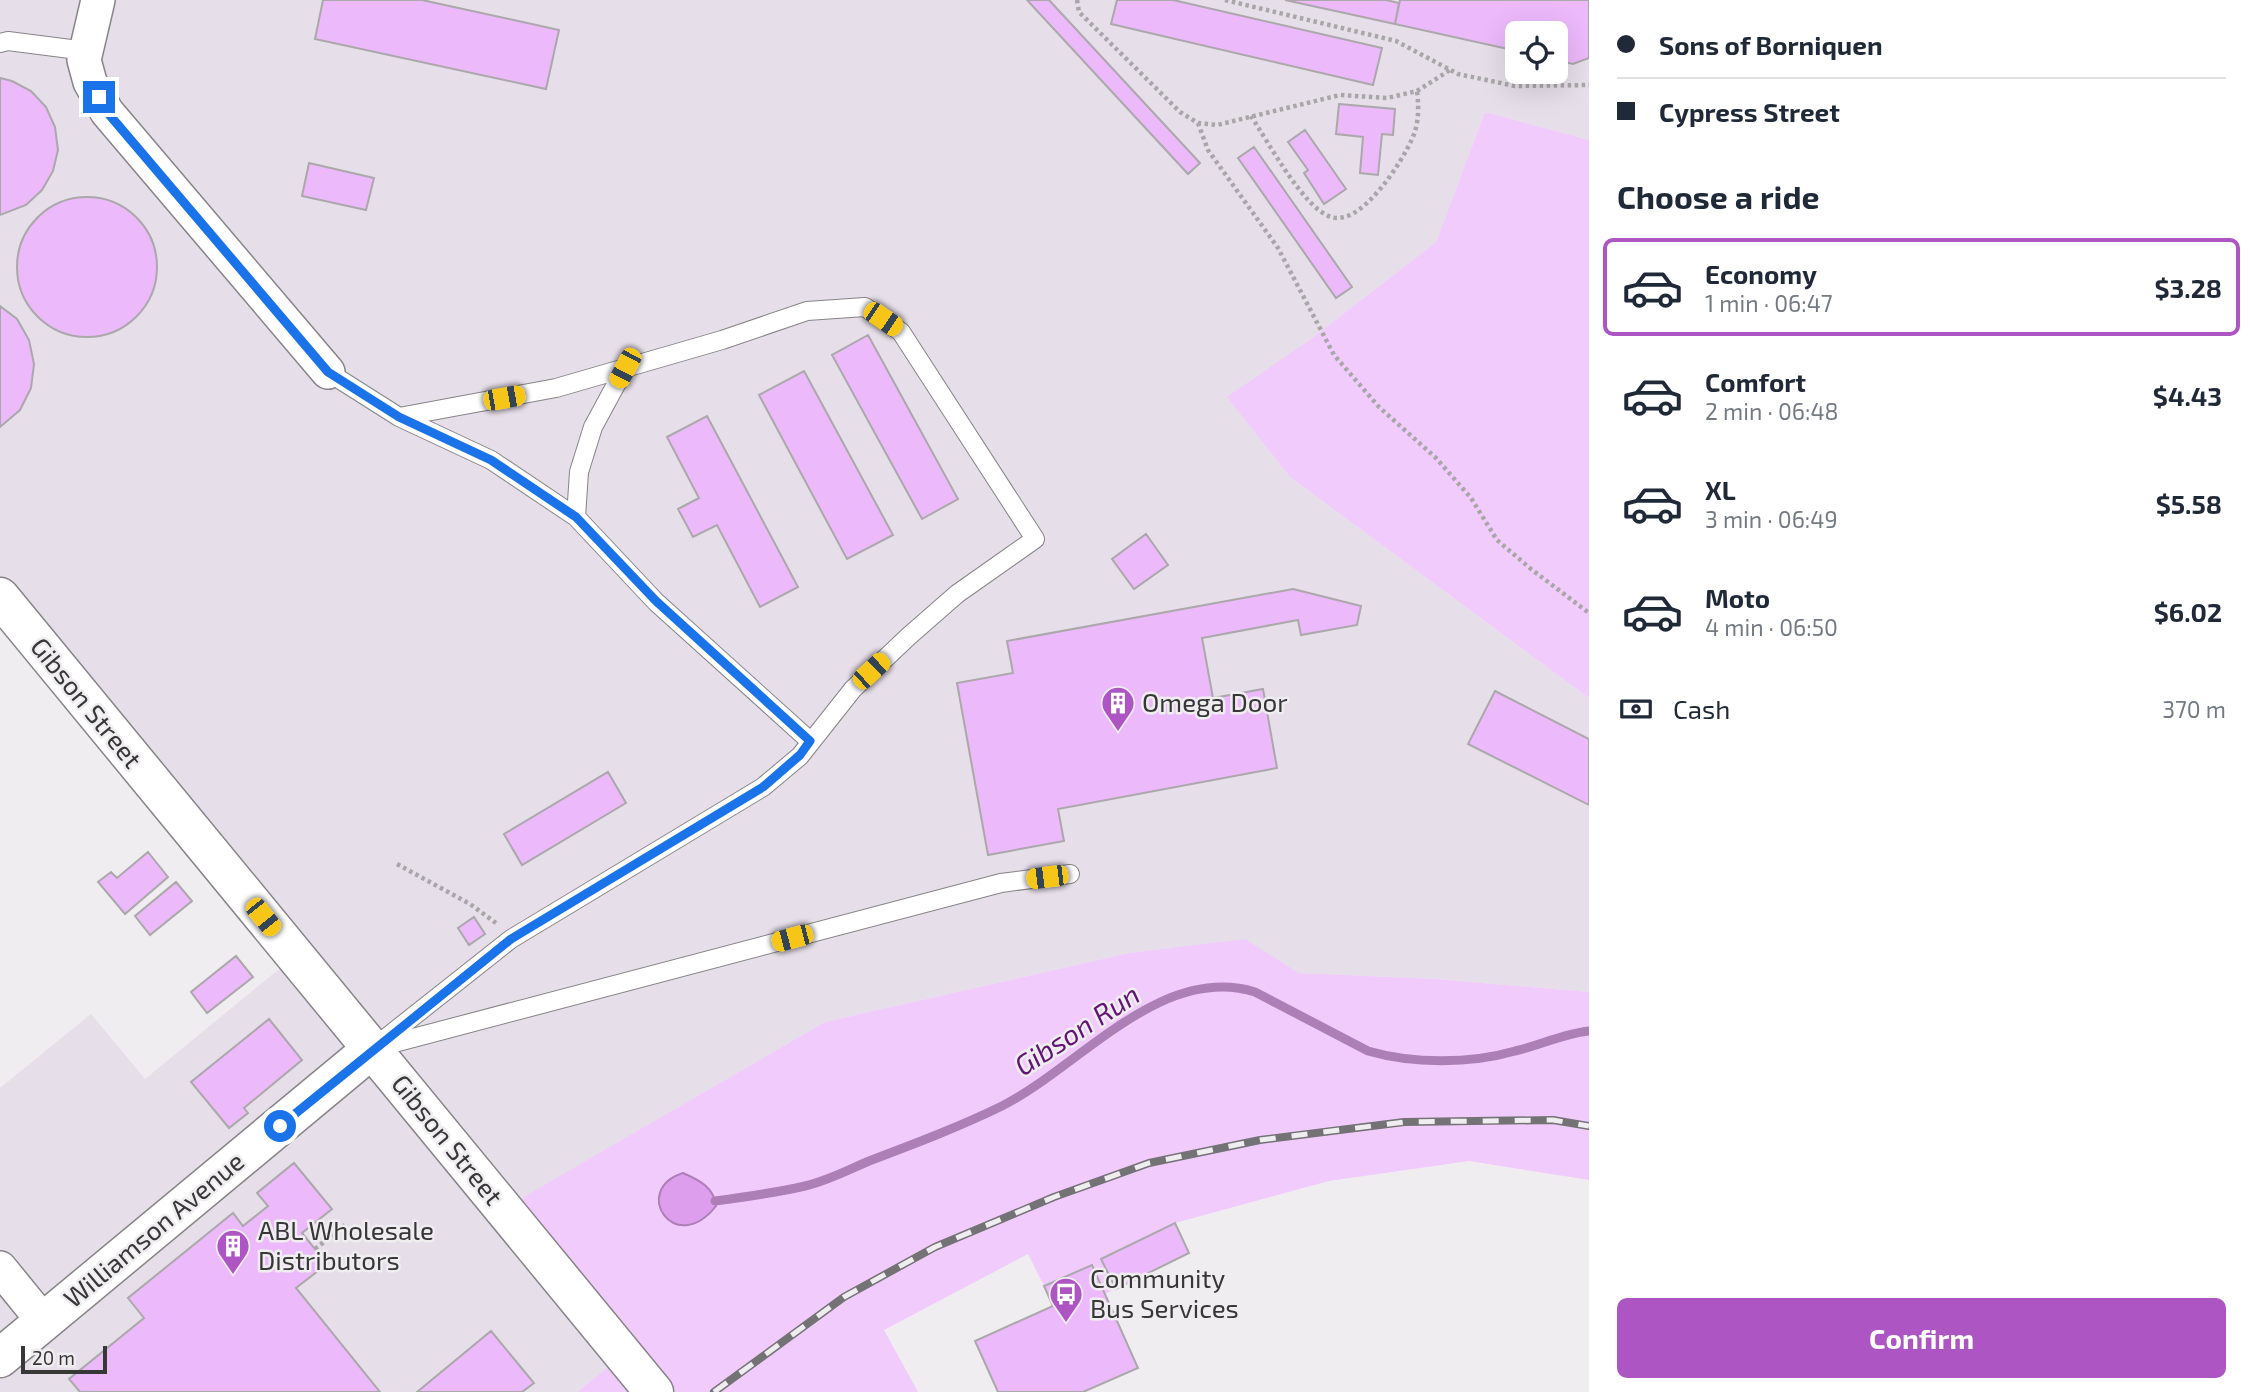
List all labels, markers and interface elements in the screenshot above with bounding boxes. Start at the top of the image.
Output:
map controls [1505,21,1568,84]
button: locate [1505,21,1568,84]
text: Sons of Borniquen [1659,29,1883,60]
route end [83,81,115,113]
text: Cypress Street [1659,96,1840,127]
text: Choose a ride [1617,177,1820,215]
icon: car [1621,256,1684,319]
text: Economy [1705,258,1817,289]
text: $3.28 [2155,272,2222,303]
text: 1 min · 06:47 [1705,289,1833,317]
car [860,299,907,339]
car [606,345,645,391]
icon: car [1621,364,1684,427]
text: Comfort [1705,366,1806,397]
text: $4.43 [2153,380,2222,411]
car [482,384,527,412]
text: 2 min · 06:48 [1705,397,1839,425]
icon: car [1621,472,1684,535]
text: XL [1705,474,1736,505]
text: $5.58 [2156,488,2222,519]
text: 3 min · 06:49 [1705,505,1838,533]
icon: car [1621,580,1684,643]
text: Moto [1705,582,1770,613]
text: $6.02 [2154,596,2222,627]
text: 4 min · 06:50 [1705,613,1838,641]
street label: Gibson Street [25,631,149,774]
car [849,649,894,693]
building icon: Omega Door [1099,684,1137,733]
place label: Omega Door [1142,686,1288,717]
icon: cash [1617,690,1655,728]
text: Cash [1673,693,1730,724]
text: 370 m [2162,695,2226,723]
car [1025,864,1070,890]
car [242,894,285,940]
car [769,922,816,954]
water label: Gibson Run [1008,976,1145,1082]
street label: Gibson Street [386,1068,510,1211]
route start [264,1110,296,1142]
street label: Williamson Avenue [57,1145,249,1313]
place label: ABL Wholesale Distributors [258,1214,434,1275]
building icon: ABL Wholesale Distributors [214,1227,252,1276]
place label: Community Bus Services [1090,1262,1239,1323]
bus stop icon: Community Bus Services [1047,1275,1085,1324]
button: Confirm [1617,1298,2226,1378]
scale bar [21,1343,107,1375]
text: 20 m [32,1346,75,1369]

